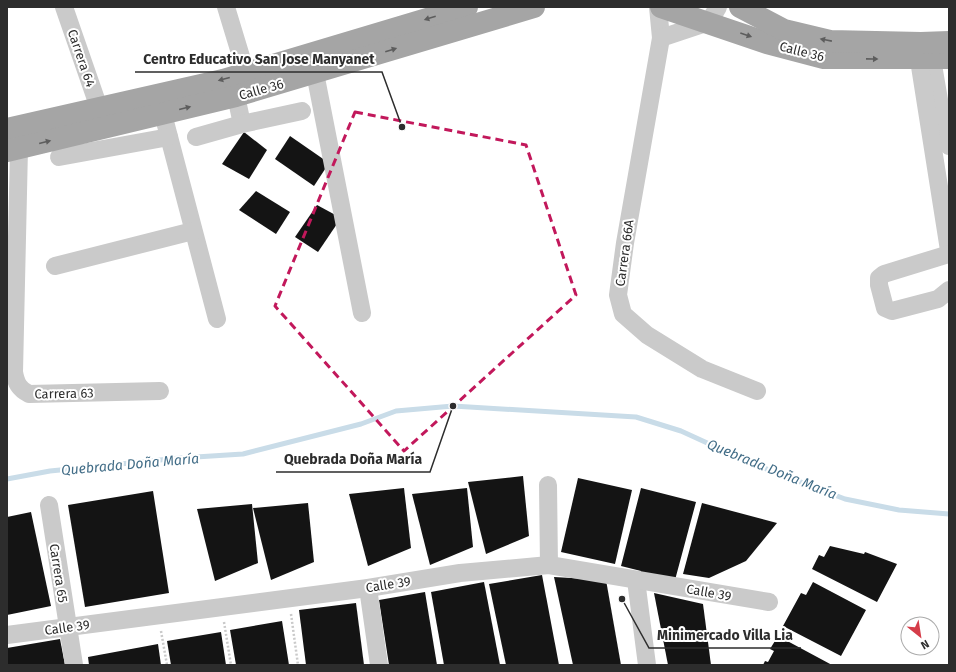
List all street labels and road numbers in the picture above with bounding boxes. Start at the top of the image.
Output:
street label: Carrera 64 [65,27,98,89]
street label: Calle 36 [778,39,826,64]
street label: Calle 36 [237,76,285,103]
street label: Carrera 66A [612,218,637,287]
street label: Carrera 63 [34,385,94,402]
street label: Carrera 65 [46,543,71,604]
street label: Calle 39 [365,574,412,595]
street label: Calle 39 [685,581,733,604]
street label: Calle 39 [44,617,91,638]

